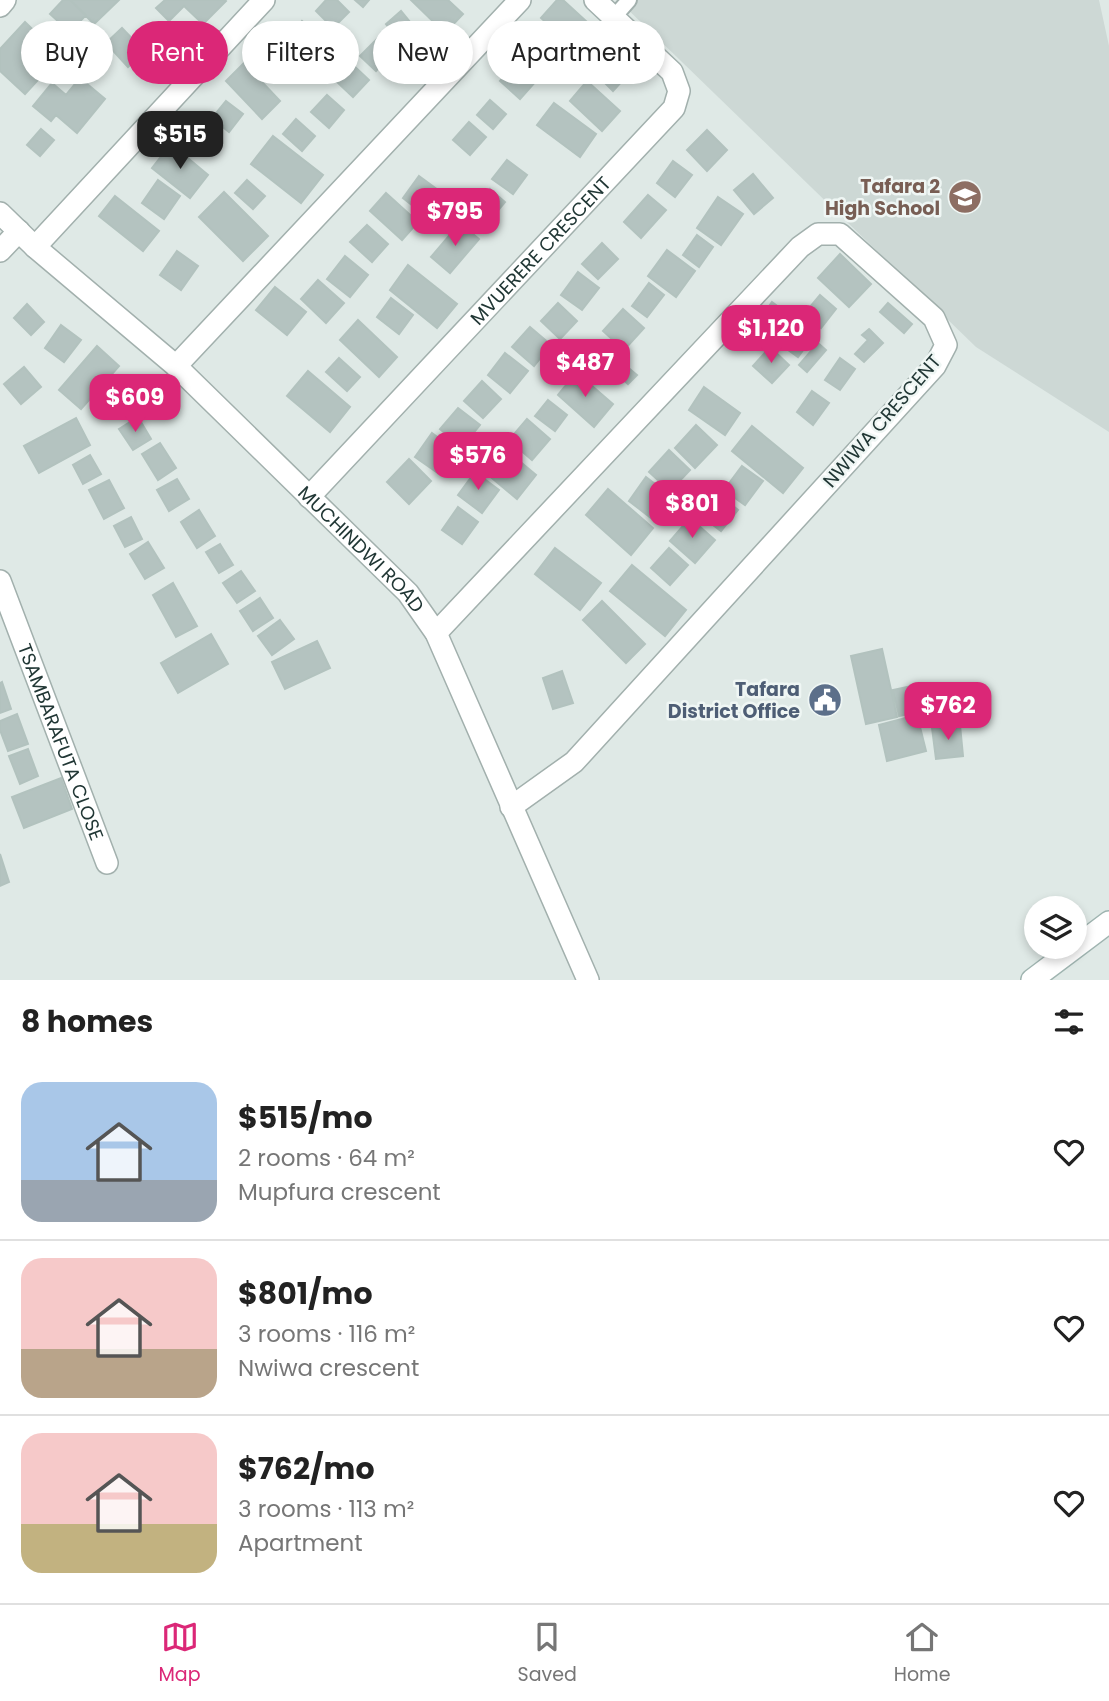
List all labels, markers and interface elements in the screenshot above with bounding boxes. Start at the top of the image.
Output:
chip: Buy [21,21,113,84]
chip: Rent [127,21,228,84]
chip: Filters [242,21,359,84]
chip: New [373,21,473,84]
chip: Apartment [487,21,665,84]
pin: $515 [139,111,221,171]
text: $515 [153,118,207,150]
street label: MVUERERE CRESCENT [464,170,617,331]
place label: Tafara 2 High School [825,173,940,222]
school or university icon: Tafara 2 High School [946,178,984,216]
pin: $795 [414,188,496,248]
text: $795 [427,195,483,227]
pin: $1,120 [714,306,828,365]
text: $1,120 [737,312,805,344]
pin: $487 [544,340,626,399]
text: $487 [556,346,614,378]
street label: NWIWA CRESCENT [817,349,947,493]
pin: $609 [94,374,176,434]
text: $609 [106,381,164,413]
pin: $576 [437,433,519,492]
text: $576 [449,439,507,471]
street label: MUCHINDWI ROAD [292,479,431,618]
pin: $801 [651,480,733,540]
text: $801 [665,487,719,519]
street label: TSAMBARAFUTA CLOSE [11,639,111,844]
place label: Tafara District Office [668,676,800,725]
public building icon: Tafara District Office [806,681,844,719]
pin: $762 [907,682,989,742]
text: $762 [920,689,976,721]
map controls [1024,896,1087,959]
button: layers [1024,896,1087,959]
text: 8 homes [21,1000,153,1043]
icon: filters [1050,1003,1088,1041]
text: $515/mo [238,1096,373,1139]
icon: home [77,1110,161,1194]
icon: heart [1050,1133,1088,1171]
text: 2 rooms · 64 m² [238,1142,415,1174]
text: Mupfura crescent [238,1176,441,1208]
text: $801/mo [238,1272,373,1315]
icon: home [77,1286,161,1370]
icon: heart [1050,1309,1088,1347]
text: 3 rooms · 116 m² [238,1318,415,1350]
text: Nwiwa crescent [238,1352,419,1384]
text: $762/mo [238,1447,375,1490]
icon: home [77,1461,161,1545]
icon: heart [1050,1484,1088,1522]
text: 3 rooms · 113 m² [238,1493,414,1525]
text: Apartment [238,1527,363,1559]
tab: Map [158,1618,201,1689]
tab: Saved [518,1618,577,1689]
tab: Home [894,1618,950,1689]

